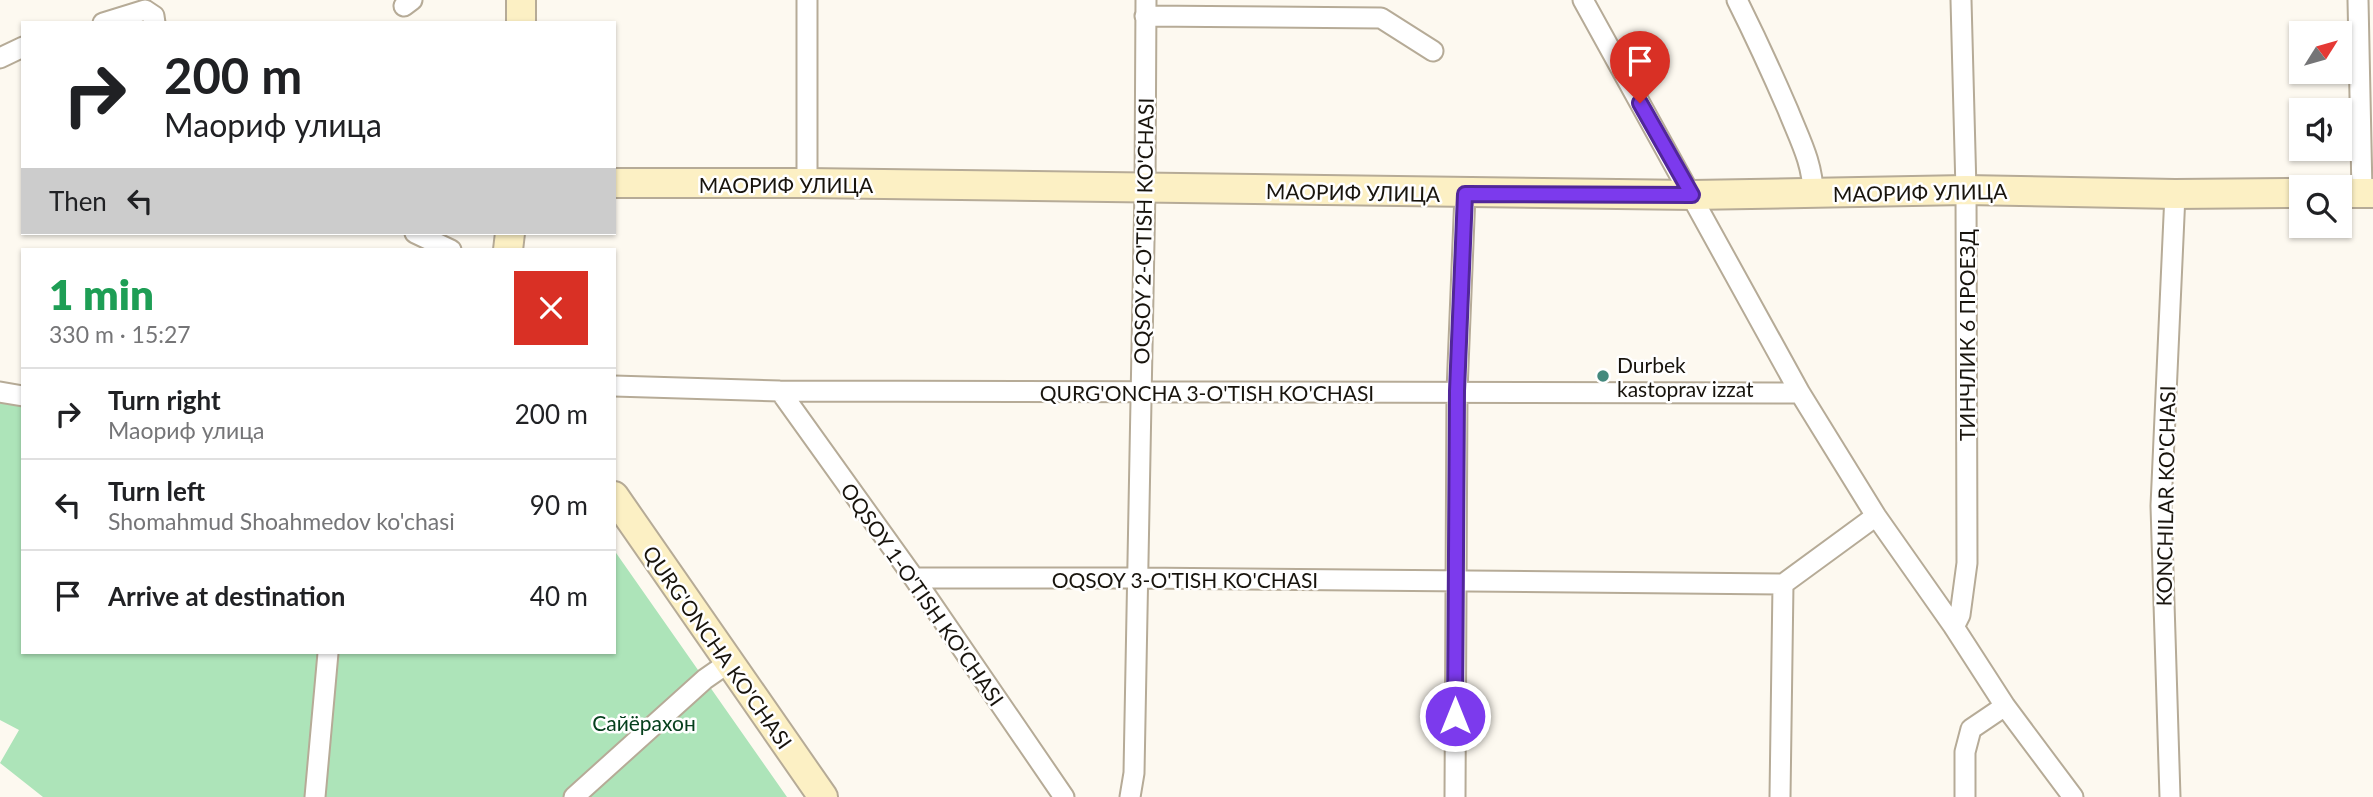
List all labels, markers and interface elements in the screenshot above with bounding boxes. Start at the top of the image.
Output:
north arrow [2289,21,2352,84]
map controls [2289,21,2352,238]
pin [1610,31,1670,103]
icon: arrive [1621,42,1659,80]
text: 200 m [164,46,302,104]
icon: right [49,49,140,140]
street label: OQSOY 2-O'TISH KO'CHASI [1128,98,1158,364]
button: sound [2289,98,2352,161]
text: Маориф улица [164,105,382,144]
street label: МАОРИФ УЛИЦА [699,172,874,197]
button: search [2289,175,2352,238]
street label: МАОРИФ УЛИЦА [1266,178,1441,206]
street label: МАОРИФ УЛИЦА [1833,178,2008,206]
icon: left [121,182,159,220]
text: Then [49,185,107,217]
street label: ТИНЧЛИК 6 ПРОЕЗД [1954,229,1979,441]
text: 1 min [49,269,154,319]
button: close [514,271,588,345]
text: 330 m · 15:27 [49,320,191,348]
place label: Durbek kastoprav izzat [1617,352,1754,401]
marker: Durbek kastoprav izzat [1595,368,1611,384]
street label: QURG'ONCHA 3-O'TISH KO'CHASI [1040,380,1374,405]
text: Turn right [108,384,221,416]
street label: KONCHILAR KO'CHASI [2151,385,2179,607]
icon: right [49,395,87,433]
text: 200 m [515,398,588,430]
text: Маориф улица [108,416,265,444]
text: Turn left [108,475,205,507]
street label: OQSOY 1-O'TISH KO'CHASI [836,478,1010,710]
icon: left [49,486,87,524]
text: 90 m [530,489,588,521]
text: Shomahmud Shoahmedov ko'chasi [108,507,455,535]
street label: QURG'ONCHA KO'CHASI [638,541,798,753]
street label: OQSOY 3-O'TISH KO'CHASI [1052,567,1318,592]
icon: arrive [49,577,87,615]
text: Arrive at destination [108,580,345,612]
text: 40 m [530,580,588,612]
position arrow [1418,679,1492,753]
park label: Сайёрахон [592,710,696,735]

